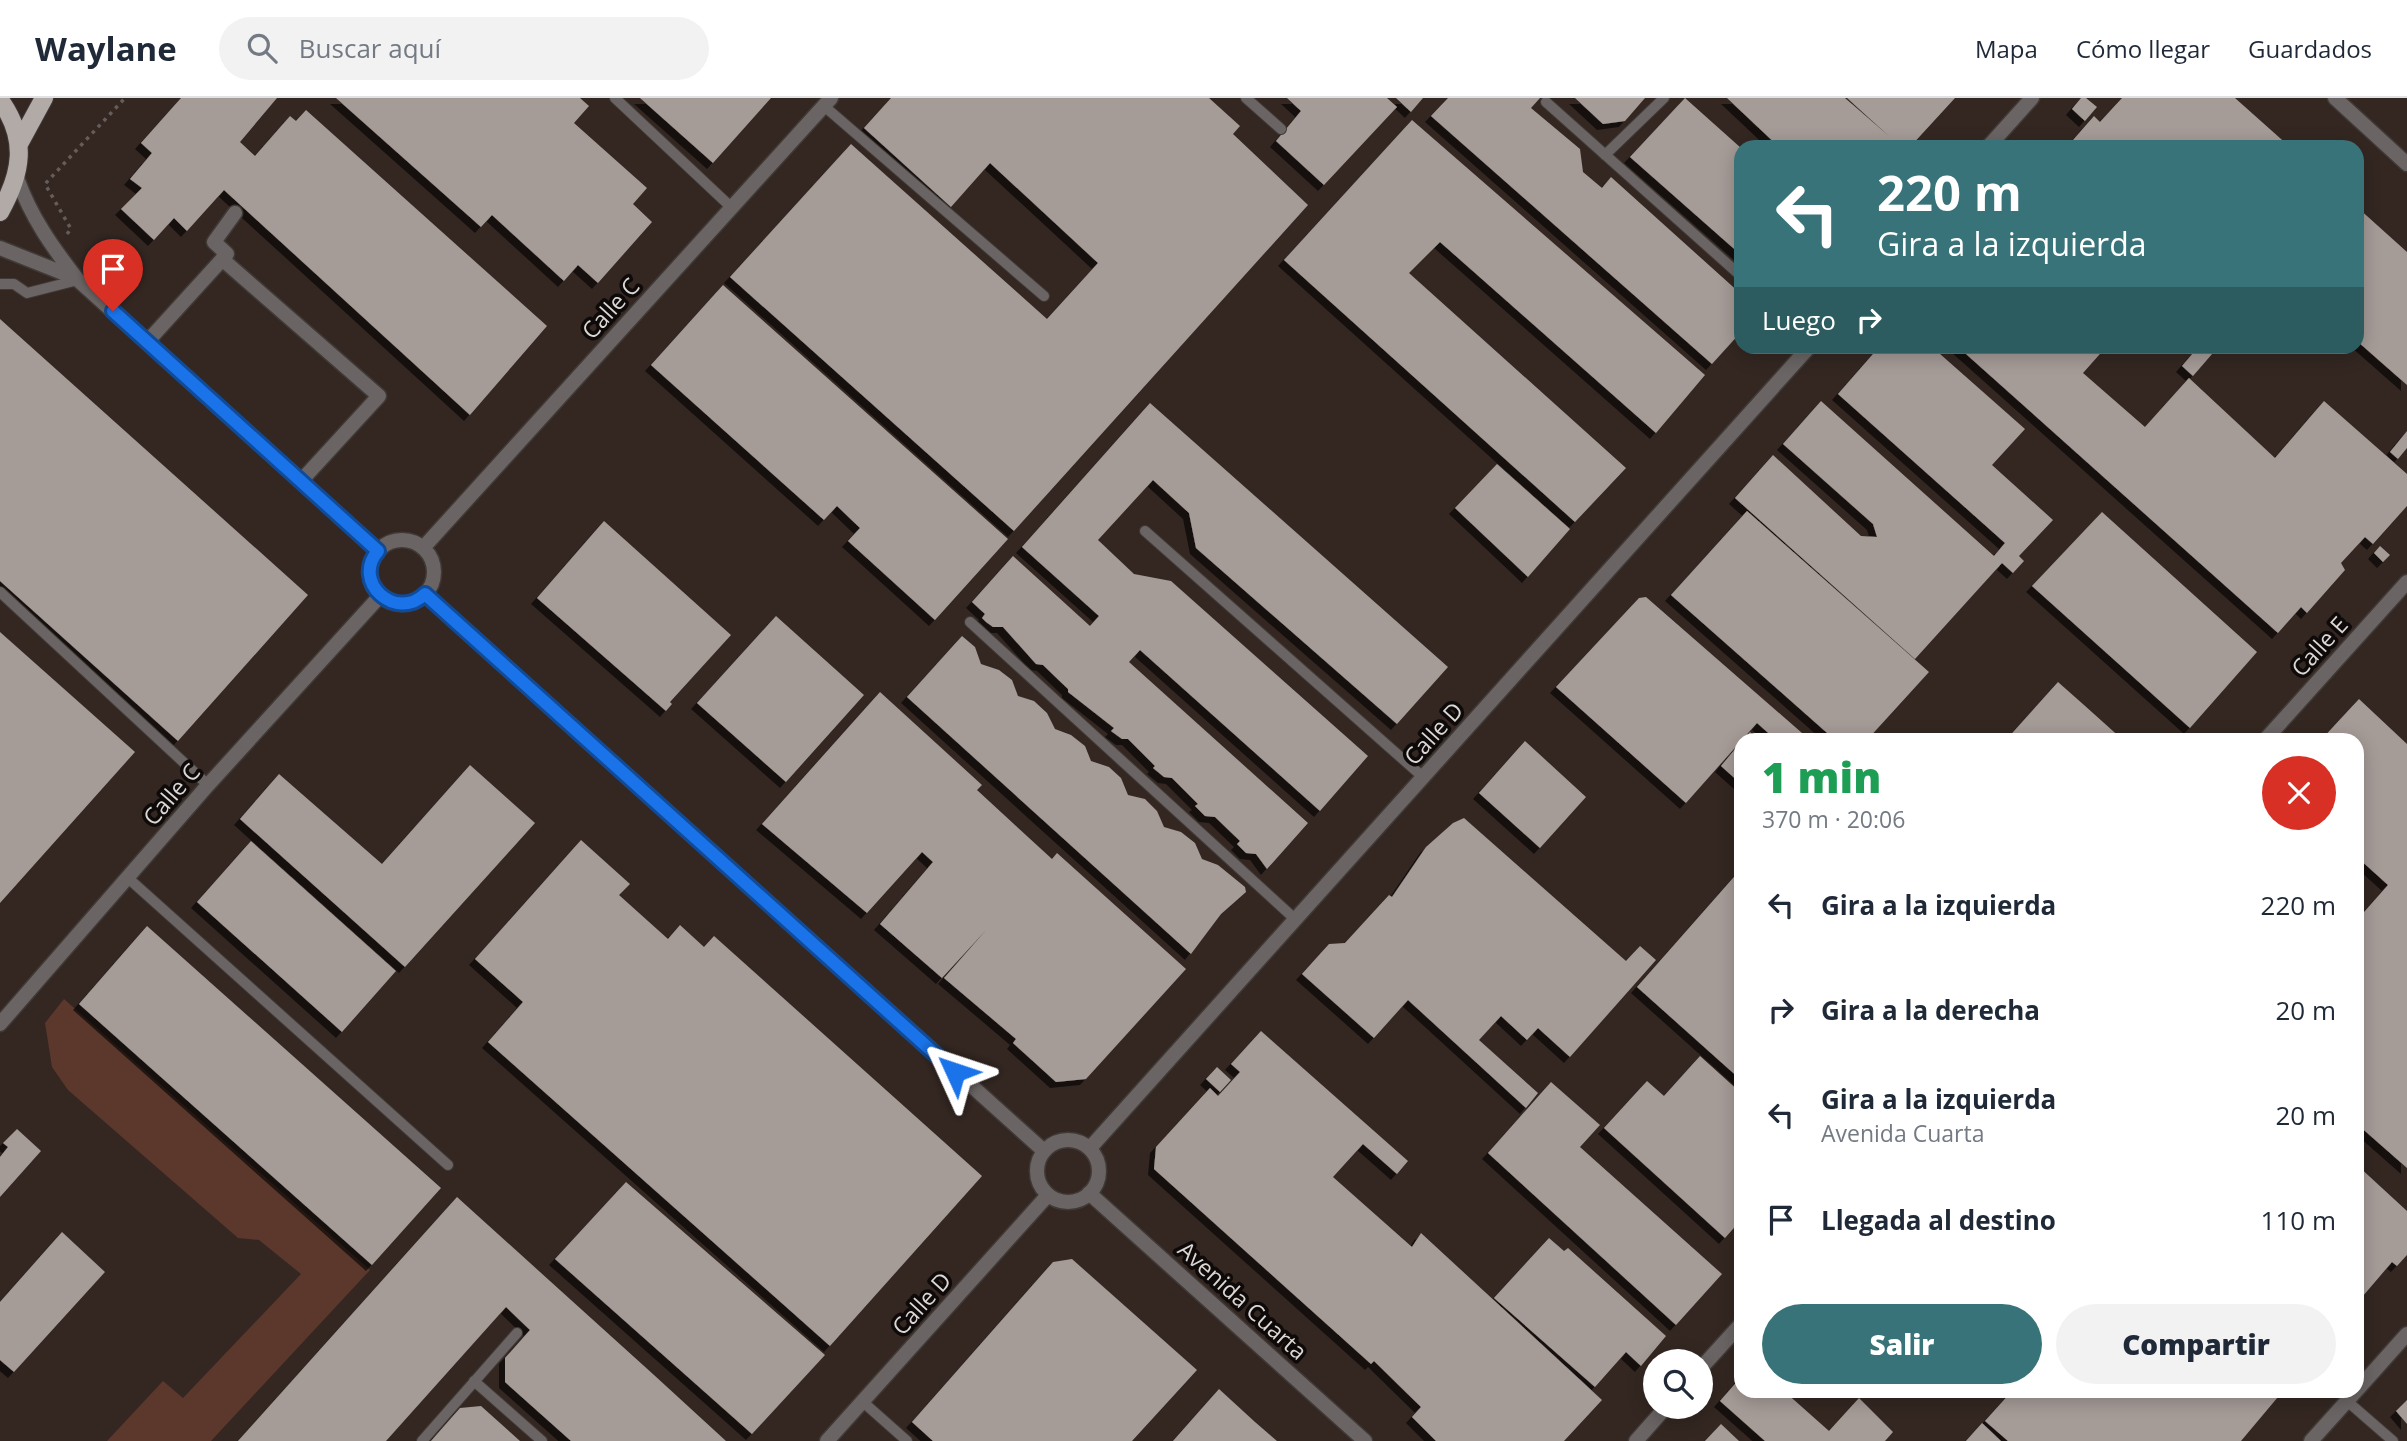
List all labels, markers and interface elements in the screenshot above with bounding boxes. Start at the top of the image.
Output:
search box [219,17,709,80]
text: Waylane [35,26,177,71]
icon: search [243,29,281,67]
text: Buscar aquí [299,30,441,66]
text: Mapa [1975,32,2038,65]
text: Cómo llegar [2076,32,2210,65]
text: Guardados [2248,32,2372,65]
text: 220 m [1877,159,2022,225]
icon: left [1762,168,1853,259]
text: Gira a la izquierda [1877,222,2147,265]
pin [83,239,143,311]
icon: arrive [94,250,132,288]
street label: Calle C [574,270,646,346]
icon: right [1850,301,1888,339]
text: Luego [1762,302,1836,338]
street label: Calle E [2284,609,2354,683]
street label: Calle D [1396,695,1470,771]
text: 1 min [1762,748,1881,805]
street label: Calle C [135,756,207,832]
button: close [2262,756,2336,830]
text: 370 m · 20:06 [1762,803,1905,835]
icon: left [1762,886,1800,924]
text: Gira a la izquierda [1821,887,2056,923]
text: 220 m [2261,887,2336,923]
icon: right [1762,991,1800,1029]
text: Gira a la derecha [1821,992,2040,1028]
text: 20 m [2275,992,2336,1028]
position arrow [918,1035,992,1109]
text: Gira a la izquierda [1821,1081,2056,1117]
icon: left [1762,1096,1800,1134]
text: 20 m [2275,1097,2336,1133]
text: Avenida Cuarta [1821,1117,1984,1149]
icon: arrive [1762,1201,1800,1239]
text: Llegada al destino [1821,1202,2056,1238]
text: 110 m [2261,1202,2336,1238]
street label: Avenida Cuarta [1172,1233,1314,1367]
street label: Calle D [884,1265,958,1341]
button: Salir [1762,1304,2042,1384]
button: Compartir [2056,1304,2336,1384]
map controls [1643,1349,1713,1419]
button: search [1643,1349,1713,1419]

